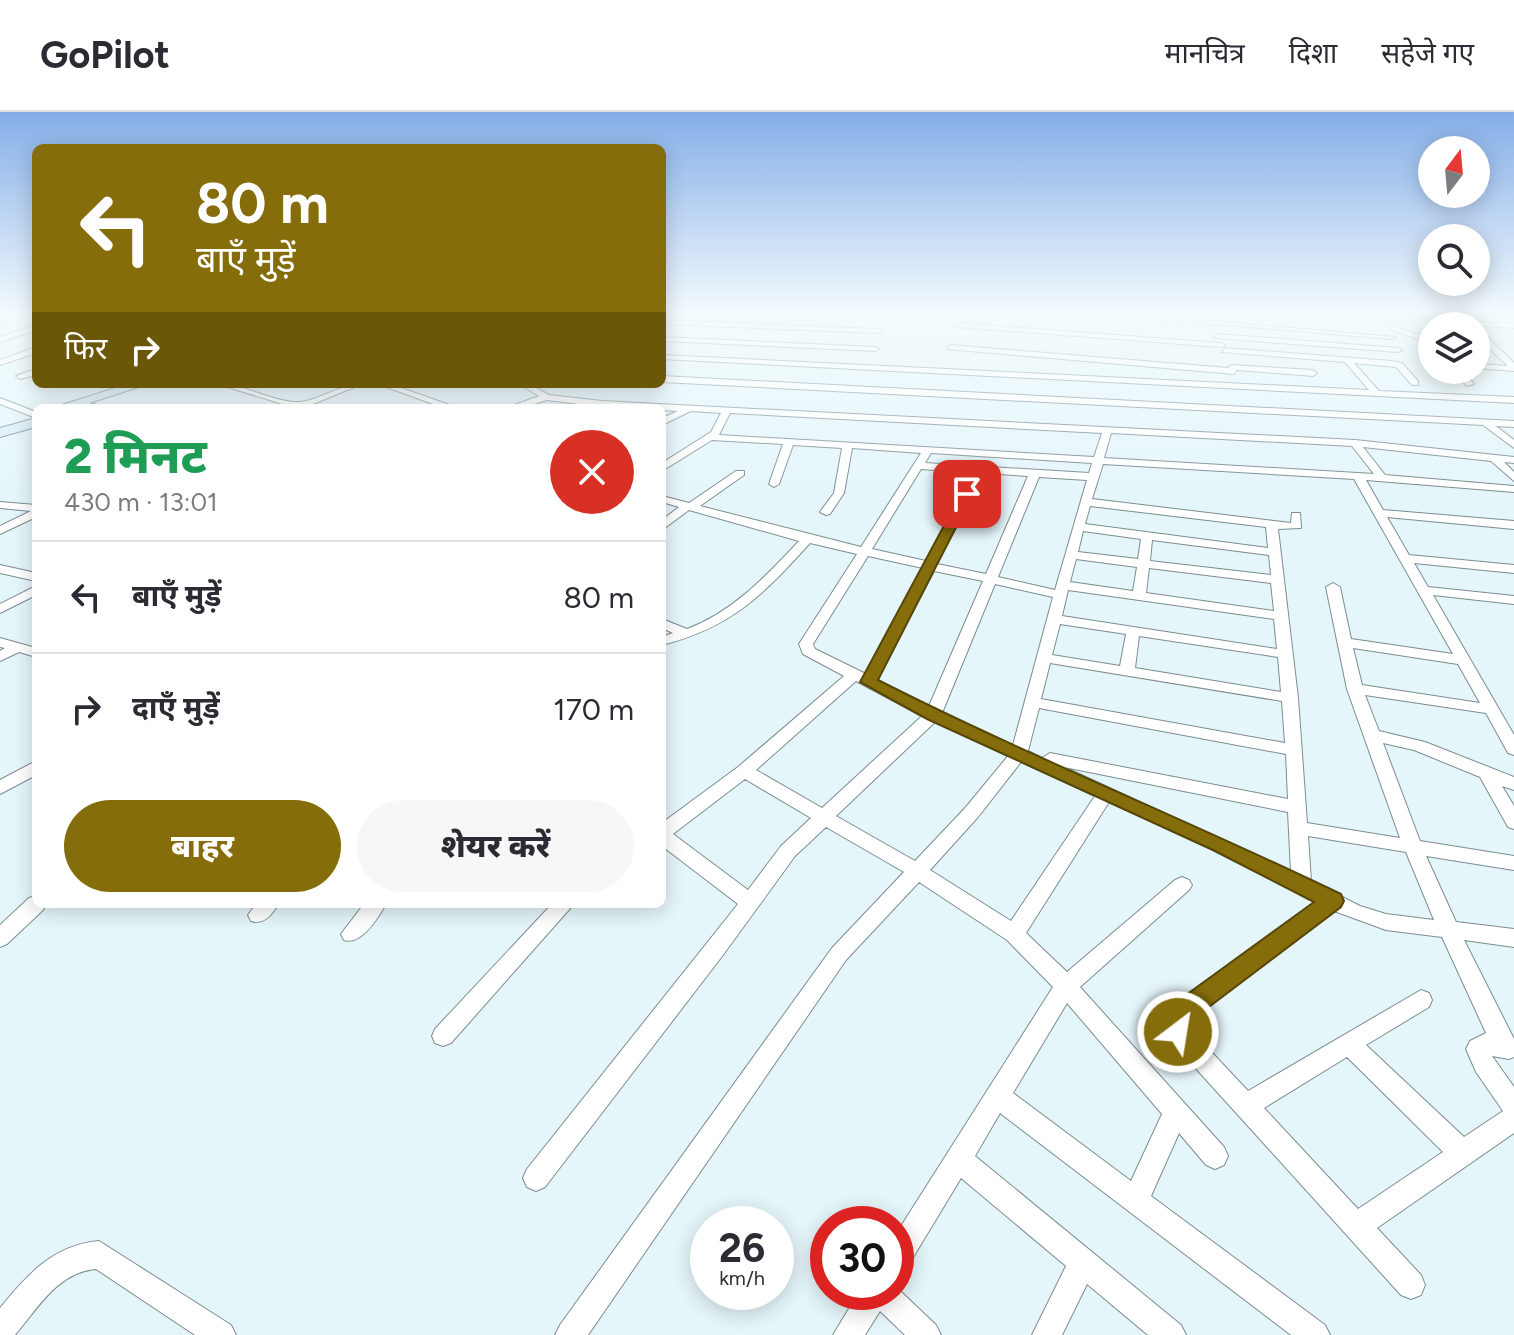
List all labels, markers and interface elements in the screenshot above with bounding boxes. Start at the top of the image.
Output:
text: GoPilot [40,32,170,78]
text: मानचित्र [1165,36,1245,70]
text: दिशा [1289,36,1337,70]
text: सहेजे गए [1381,36,1474,70]
north arrow [1418,136,1490,208]
map controls [1418,136,1490,384]
text: 80 m [196,170,329,237]
icon: left [64,176,168,280]
button: search [1418,224,1490,296]
text: बाएँ मुड़ें [196,238,295,281]
button: layers [1418,312,1490,384]
icon: right [123,328,167,372]
text: फिर [64,330,107,367]
text: 2 मिनट [64,427,207,485]
button: close [550,430,634,514]
pin [933,460,1001,528]
icon: arrive [945,472,989,516]
text: 430 m · 13:01 [64,486,218,518]
icon: left [64,575,108,619]
text: बाएँ मुड़ें [132,577,221,614]
text: 80 m [563,579,634,616]
icon: right [64,687,108,731]
text: दाएँ मुड़ें [132,689,220,726]
text: 170 m [553,691,634,728]
button: बाहर [64,800,341,892]
button: शेयर करें [357,800,634,892]
position arrow [1136,990,1220,1074]
speed limit sign: 30 [810,1206,914,1310]
text: 26 [719,1224,765,1272]
text: km/h [719,1266,765,1290]

